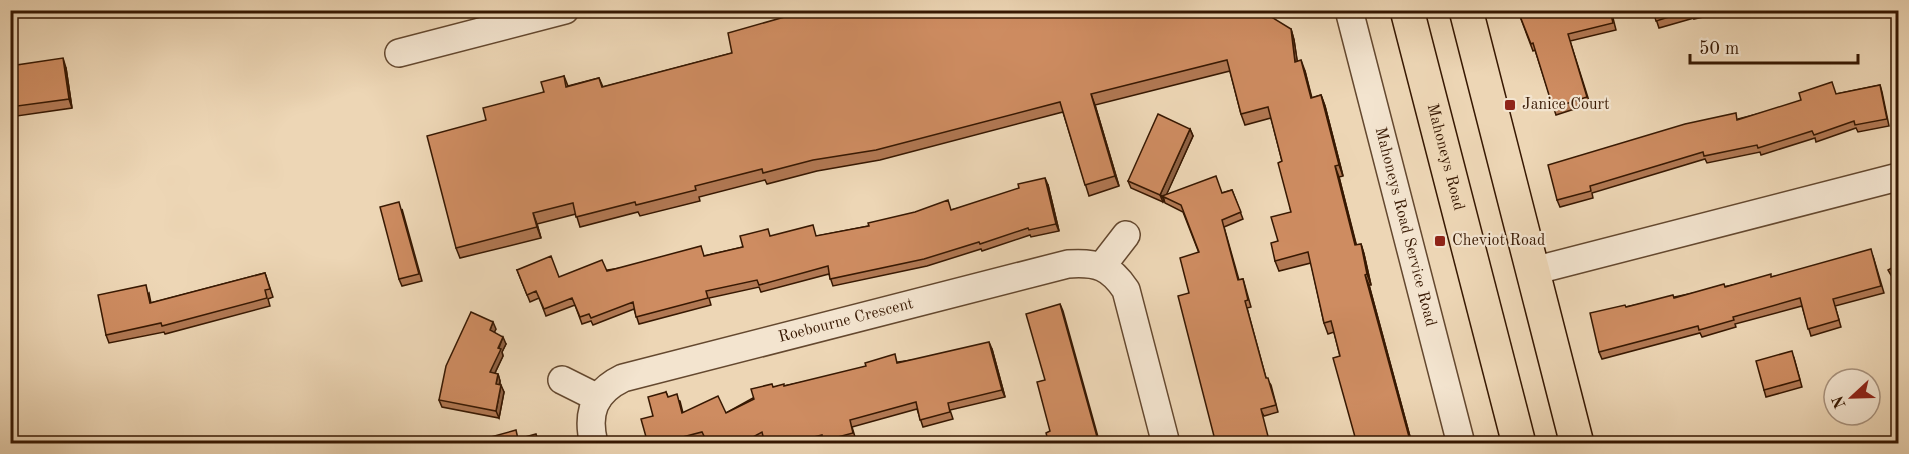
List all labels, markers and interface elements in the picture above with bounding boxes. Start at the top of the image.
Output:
scale bar [1690,27,1858,65]
text: 50 m [1699,40,1739,58]
place label: Janice Court [1522,97,1610,113]
marker: Janice Court [1503,98,1517,112]
street label: Mahoneys Road [1424,102,1466,212]
street label: Mahoneys Road Service Road [1372,126,1438,328]
place label: Cheviot Road [1452,233,1545,249]
marker: Cheviot Road [1433,234,1447,248]
street label: Roebourne Crescent [777,296,916,346]
north arrow [1822,367,1882,427]
text: N [1830,392,1850,411]

